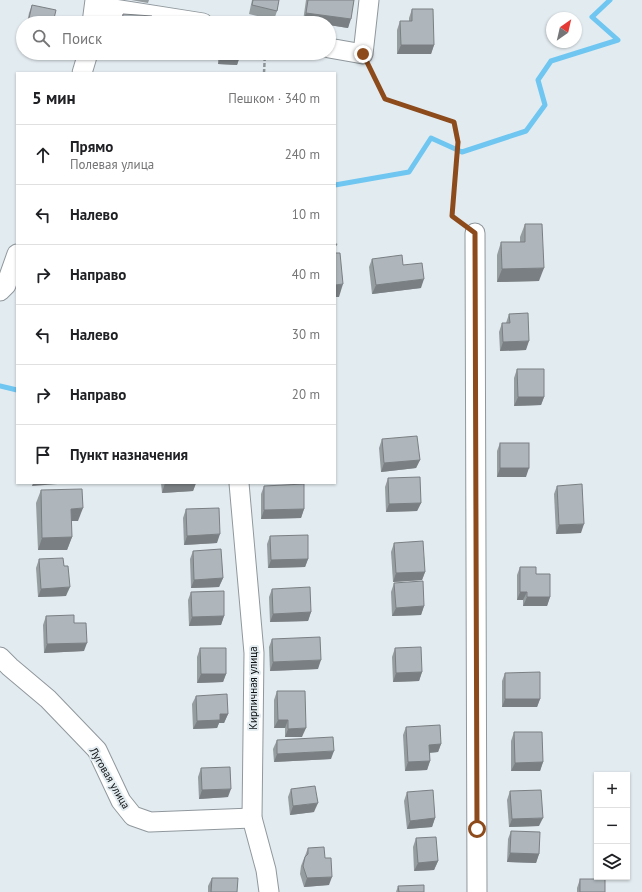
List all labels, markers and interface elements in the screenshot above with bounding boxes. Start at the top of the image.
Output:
north arrow [546,12,582,48]
search box [16,16,336,60]
icon: search [30,27,52,49]
text: Поиск [62,29,102,48]
route end [354,45,372,63]
text: 5 мин [32,87,76,109]
text: Пешком · 340 m [228,90,320,107]
text: Прямо [70,137,113,156]
icon: ahead [32,144,54,166]
text: 240 m [285,146,320,163]
text: Полевая улица [70,156,154,173]
icon: left [32,204,54,226]
text: Налево [70,205,118,224]
text: 10 m [292,206,320,223]
icon: right [32,264,54,286]
text: Направо [70,265,126,284]
text: 40 m [292,266,320,283]
icon: left [32,324,54,346]
text: Налево [70,325,118,344]
text: 30 m [292,326,320,343]
icon: right [32,384,54,406]
text: Направо [70,385,126,404]
text: 20 m [292,386,320,403]
icon: arrive [32,444,54,466]
text: Пункт назначения [70,445,188,464]
street label: Кирпичная улица [246,646,260,730]
street label: Луговая улица [86,744,133,811]
map controls [594,772,630,880]
button: + [594,772,630,808]
button: − [594,808,630,844]
route start [468,820,486,838]
button: layers [594,844,630,880]

